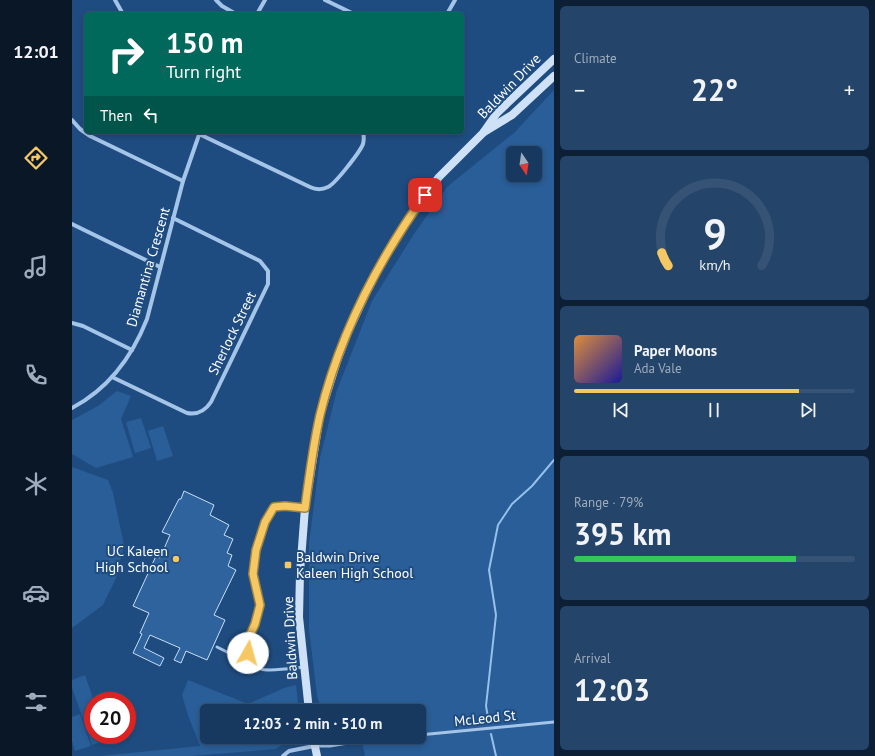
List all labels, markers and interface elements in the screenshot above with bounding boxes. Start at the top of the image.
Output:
text: 150 m [166,24,243,61]
icon: right [100,28,152,80]
text: 12:01 [13,40,59,63]
street label: Baldwin Drive [474,50,544,122]
text: Climate [574,50,617,67]
text: Turn right [166,60,241,83]
text: 22° [691,70,738,109]
text: − [574,76,585,104]
text: + [844,76,855,104]
icon: left [140,104,162,126]
text: Then [100,106,132,125]
icon: directions [22,144,50,172]
north arrow [506,146,542,182]
map controls [506,146,542,182]
pin [408,178,442,212]
icon: arrive [414,184,436,206]
street label: Diamantina Crescent [122,205,174,329]
text: 9 [703,207,726,260]
icon: music [22,253,50,281]
text: km/h [699,255,730,274]
street label: Sherlock Street [204,288,260,378]
text: Paper Moons [634,341,717,360]
text: Ada Vale [634,360,682,377]
icon: phone [22,361,50,389]
icon: previous [610,399,632,421]
icon: pause [703,399,725,421]
icon: next [797,399,819,421]
icon: climate [22,470,50,498]
text: Range · 79% [574,494,643,511]
text: 395 km [574,514,672,553]
place label: UC Kaleen High School [95,542,168,576]
place label: Baldwin Drive Kaleen High School [296,548,413,582]
marker: UC Kaleen High School [171,554,181,564]
marker: Baldwin Drive Kaleen High School [283,560,293,570]
icon: car [22,579,50,607]
street label: Baldwin Drive [279,596,301,680]
position arrow [227,632,269,674]
text: Arrival [574,650,610,667]
text: 12:03 [574,670,650,709]
icon: filters [22,688,50,716]
speed limit sign: 20 [84,692,136,744]
street label: McLeod St [453,706,517,730]
text: 12:03 · 2 min · 510 m [244,714,382,733]

